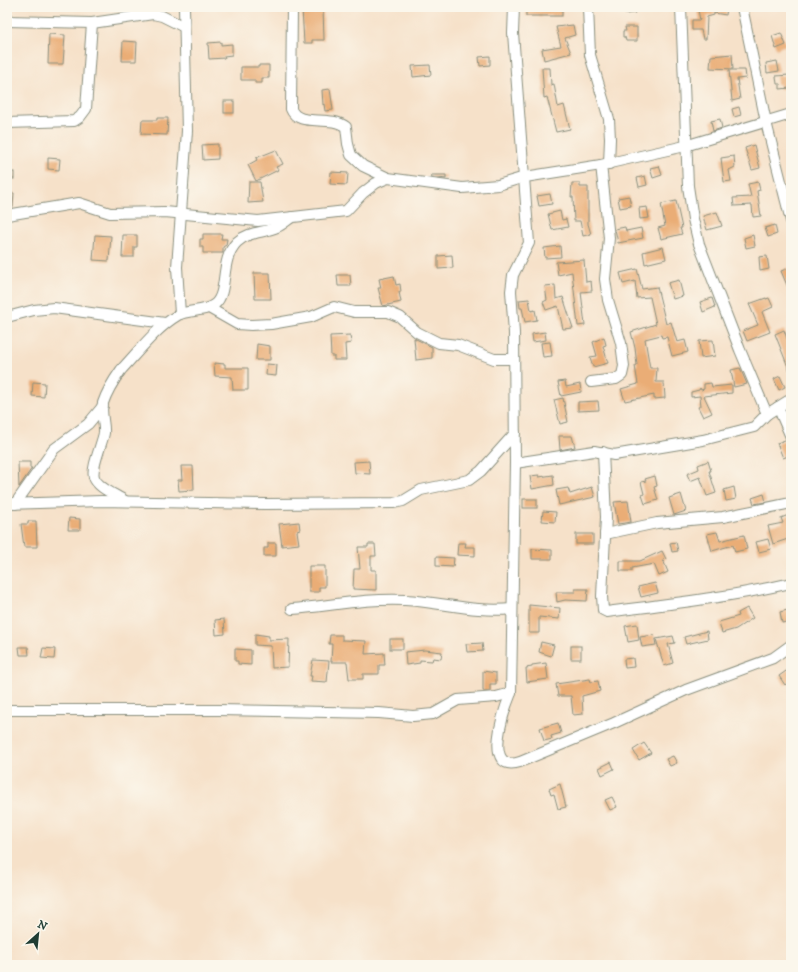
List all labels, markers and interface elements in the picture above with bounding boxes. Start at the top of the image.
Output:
north arrow [18,914,58,954]
text: N [35,918,49,934]

